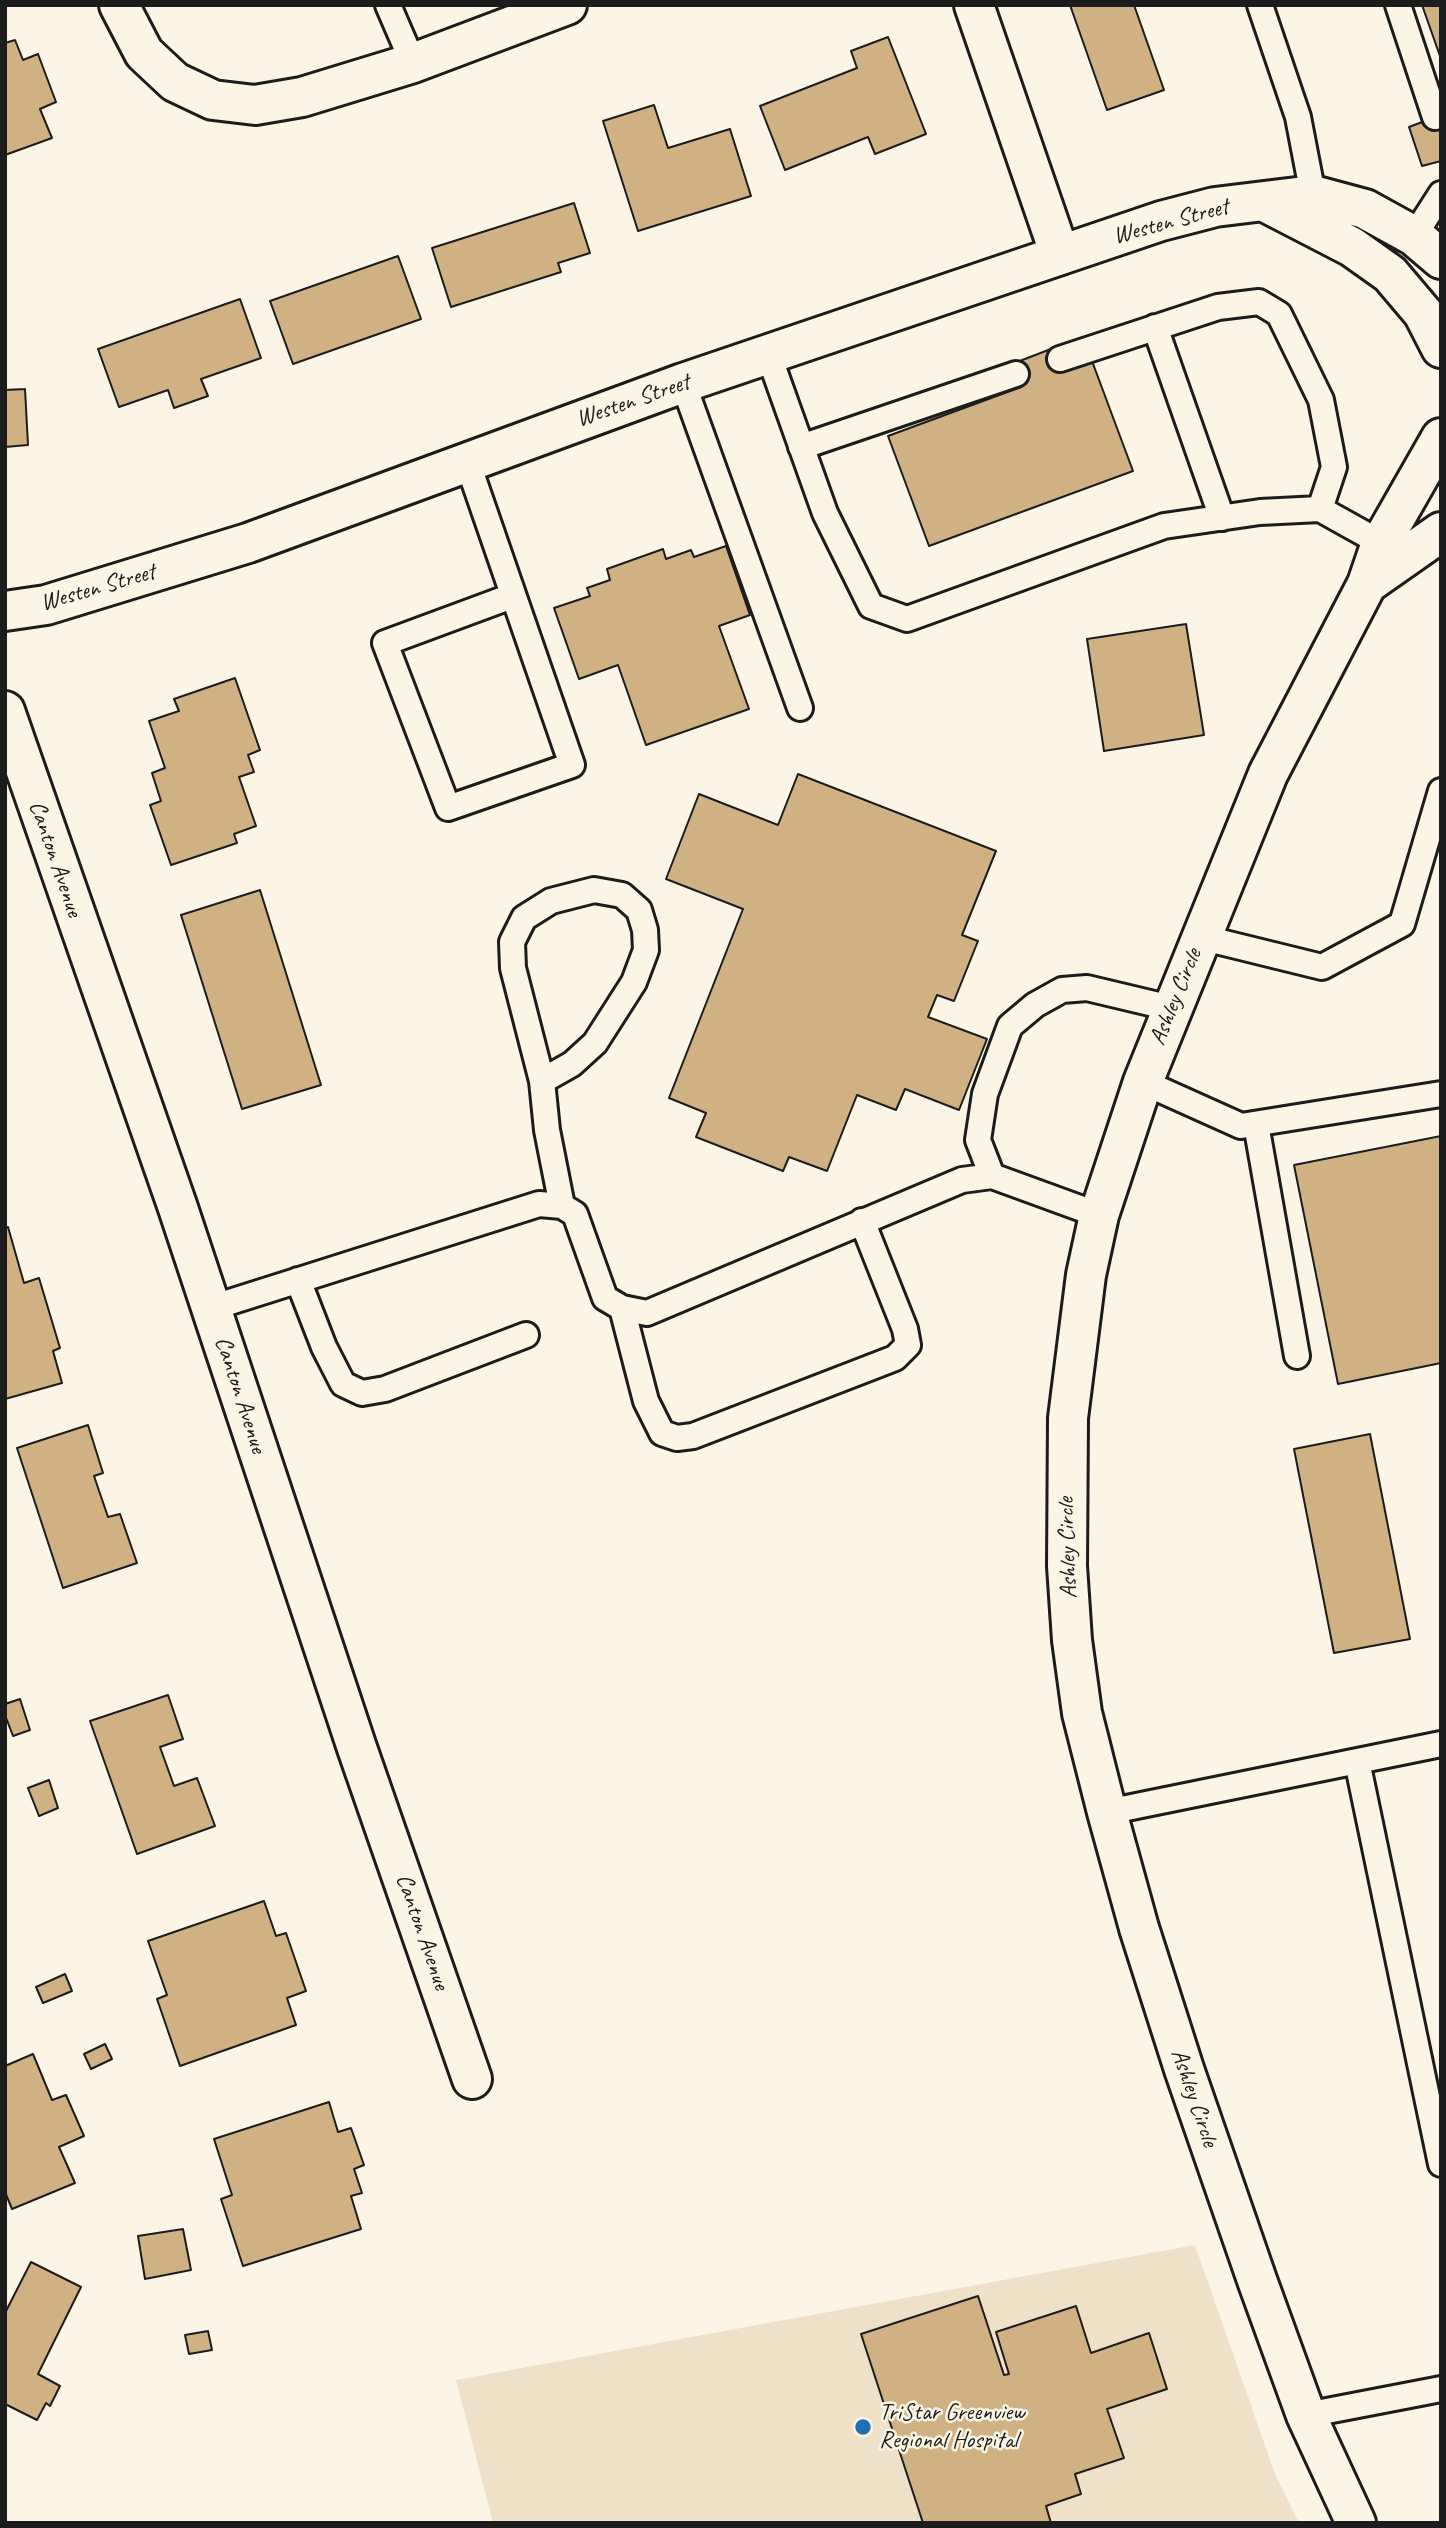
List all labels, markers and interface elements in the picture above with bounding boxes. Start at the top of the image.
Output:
street label: Westen Street [1110,193,1232,251]
street label: Westen Street [572,368,694,434]
street label: Westen Street [37,558,159,618]
street label: Canton Avenue [22,797,88,921]
street label: Ashley Circle [1144,945,1208,1049]
street label: Canton Avenue [208,1333,272,1457]
street label: Ashley Circle [1052,1497,1084,1599]
street label: Canton Avenue [389,1870,455,1994]
street label: Ashley Circle [1164,2045,1224,2151]
place label: TriStar Greenview Regional Hospital [879,2399,1024,2455]
marker: TriStar Greenview Regional Hospital [853,2417,873,2437]

